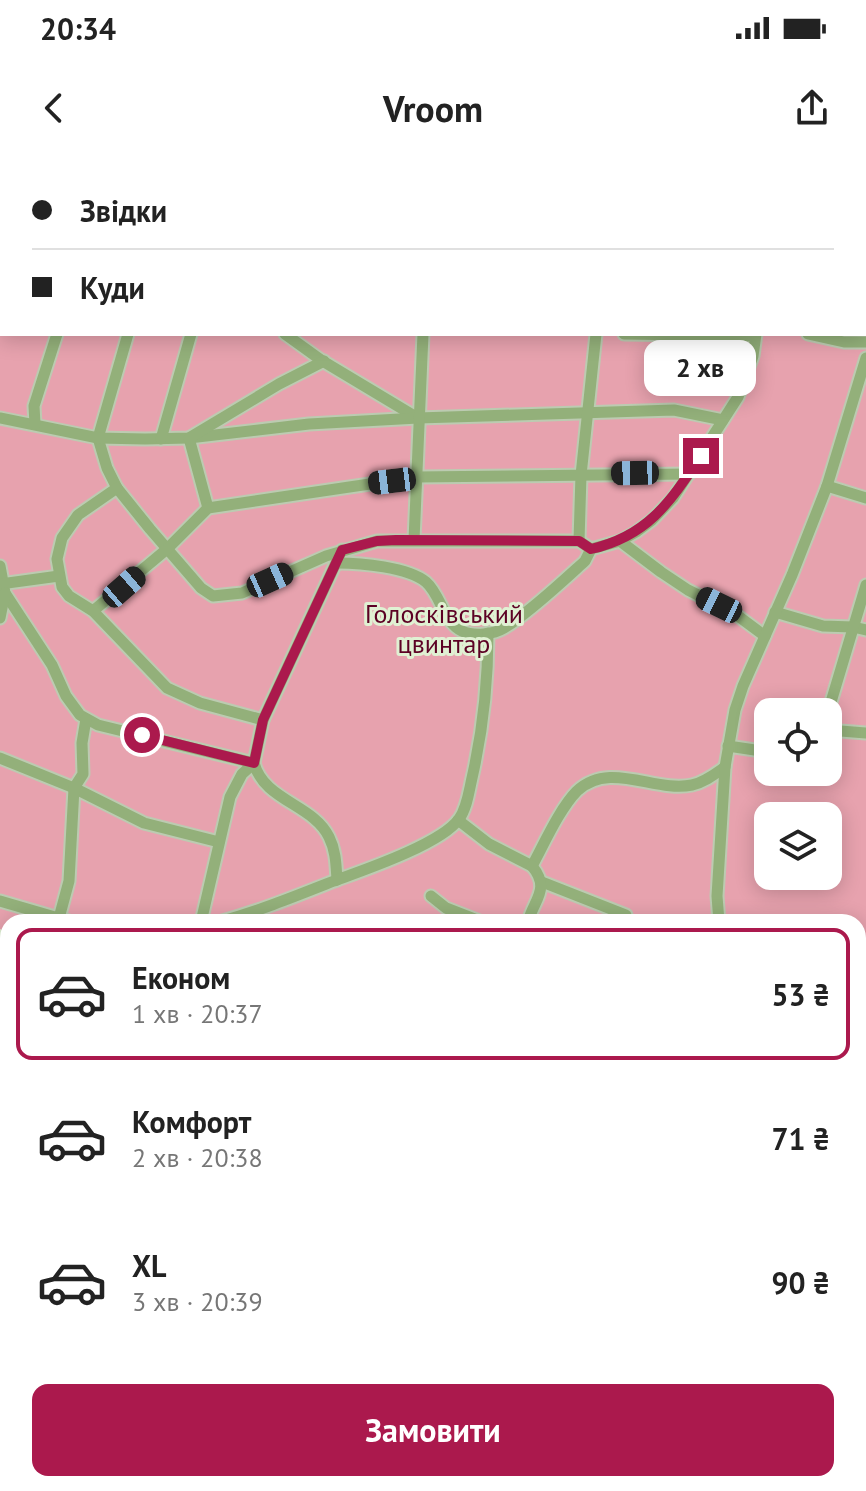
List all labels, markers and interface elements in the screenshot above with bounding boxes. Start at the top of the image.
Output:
text: 20:34 [40,9,116,48]
text: Vroom [383,85,483,132]
icon: back [32,86,76,130]
icon: share [790,86,834,130]
text: Звідки [80,191,167,230]
text: Куди [80,268,145,307]
callout: 2 хв [645,340,757,396]
text: 2 хв [676,351,724,384]
route end [683,438,719,474]
car [611,461,659,485]
car [367,466,417,496]
car [243,559,297,601]
car [98,562,150,612]
car [692,584,746,626]
park label: Голосківський цвинтар [365,597,523,660]
map controls [754,698,842,890]
button: locate [754,698,842,786]
route start [124,717,160,753]
button: layers [754,802,842,890]
icon: car [36,958,108,1030]
text: Економ [132,958,230,997]
text: 53 ₴ [771,975,830,1014]
text: 1 хв · 20:37 [132,997,263,1030]
icon: car [36,1102,108,1174]
text: Комфорт [132,1102,251,1141]
text: 71 ₴ [771,1119,830,1158]
text: 2 хв · 20:38 [132,1141,263,1174]
icon: car [36,1246,108,1318]
text: XL [132,1246,166,1285]
text: 90 ₴ [771,1263,830,1302]
text: 3 хв · 20:39 [132,1285,263,1318]
button: Замовити [32,1384,834,1476]

